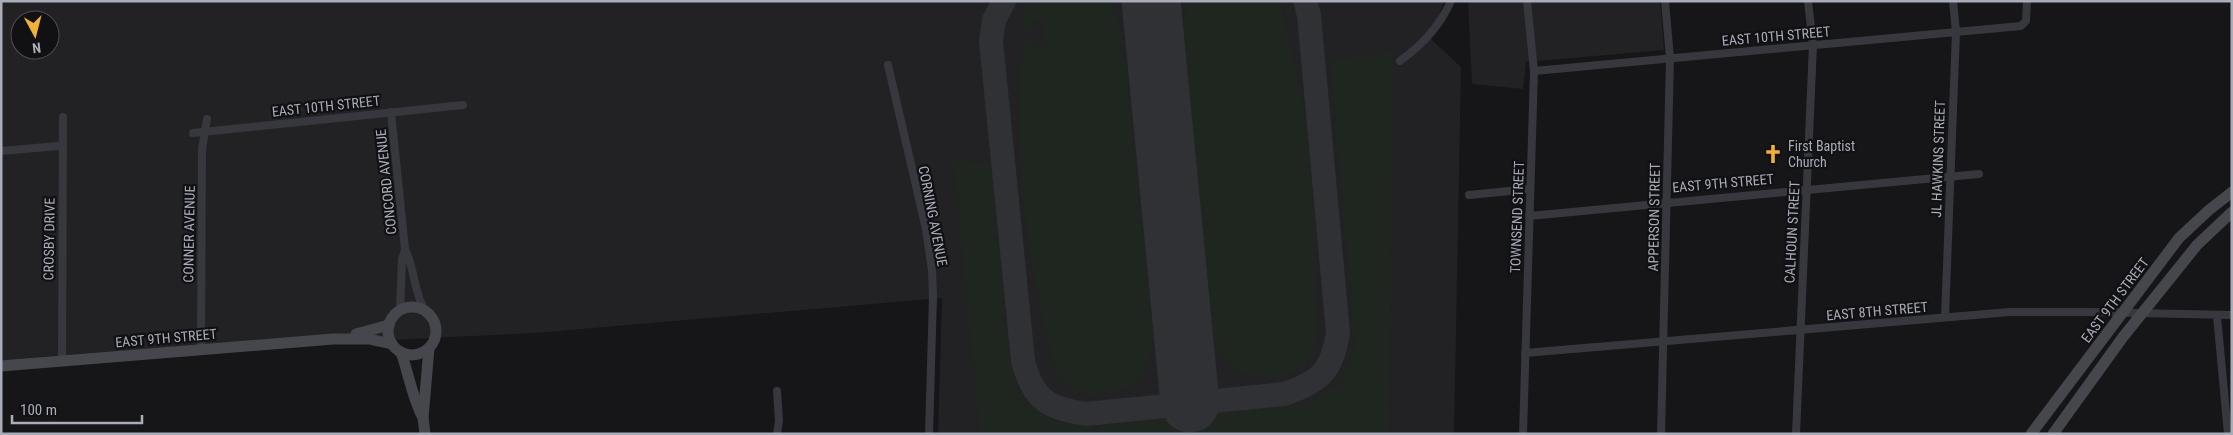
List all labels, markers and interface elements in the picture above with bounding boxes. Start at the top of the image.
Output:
north arrow [10,10,60,60]
street label: EAST 10TH STREET [1721,23,1831,49]
text: N [31,39,42,56]
street label: EAST 10TH STREET [271,92,381,120]
street label: JL HAWKINS STREET [1928,100,1948,218]
street label: CONCORD AVENUE [373,129,399,235]
place label: First Baptist Church [1788,138,1855,170]
church icon: First Baptist Church [1762,143,1784,165]
street label: TOWNSEND STREET [1507,161,1527,273]
street label: APPERSON STREET [1645,162,1663,272]
street label: CORNING AVENUE [915,164,951,268]
street label: EAST 9TH STREET [1672,171,1774,195]
street label: CALHOUN STREET [1781,180,1803,284]
street label: CONNER AVENUE [180,185,198,283]
street label: CROSBY DRIVE [40,198,58,280]
street label: EAST 9TH STREET [2078,254,2152,346]
street label: EAST 8TH STREET [1826,299,1928,323]
street label: EAST 9TH STREET [115,326,217,350]
scale bar [12,392,142,424]
text: 100 m [20,401,57,419]

